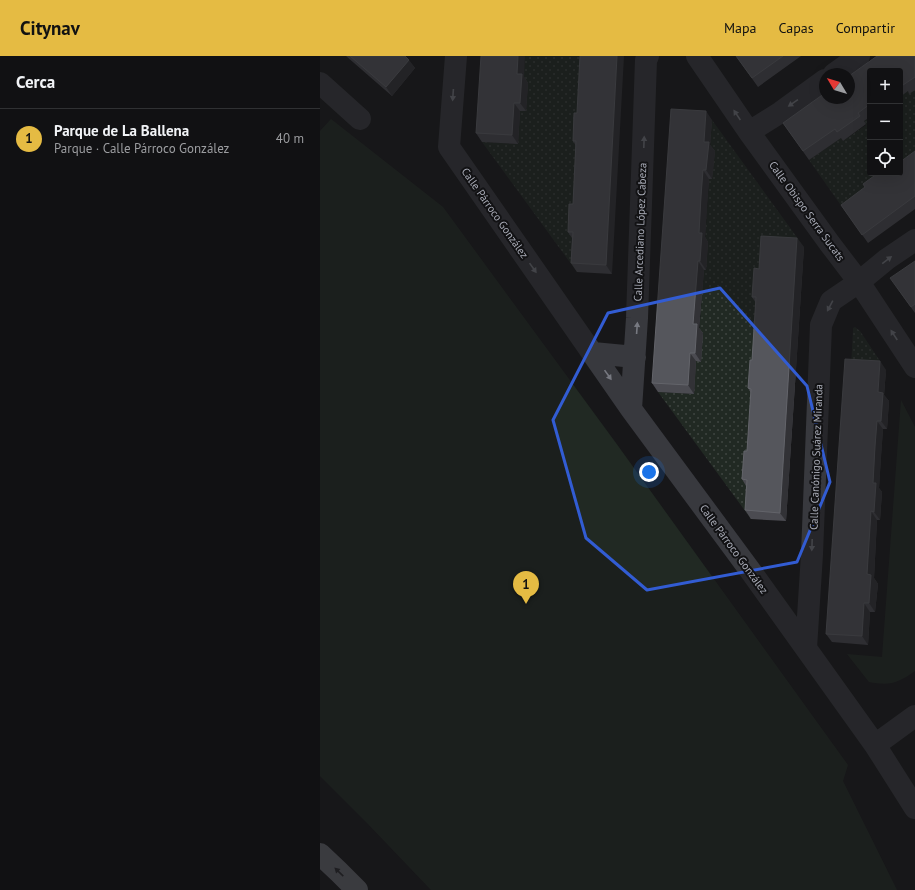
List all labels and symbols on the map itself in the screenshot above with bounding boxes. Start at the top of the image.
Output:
north arrow [819,68,855,104]
one-way arrow [450,89,457,101]
one-way arrow [788,99,799,107]
one-way arrow [733,109,741,120]
one-way arrow [640,136,647,148]
street label: Calle Obispo Serra Sucats [766,158,848,264]
street label: Calle Arcediano López Cabeza [631,162,649,302]
street label: Calle Párroco González [459,165,532,261]
one-way arrow [881,256,892,264]
one-way arrow [529,263,537,274]
one-way arrow [827,300,833,312]
one-way arrow [633,322,640,334]
one-way arrow [890,329,897,340]
one-way arrow [604,370,612,380]
street label: Calle Canónigo Suárez Miranda [806,384,826,530]
your location [639,462,659,482]
street label: Calle Párroco González [697,502,771,597]
one-way arrow [809,539,815,552]
pin: 1 [513,571,539,604]
one-way arrow [334,867,344,877]

